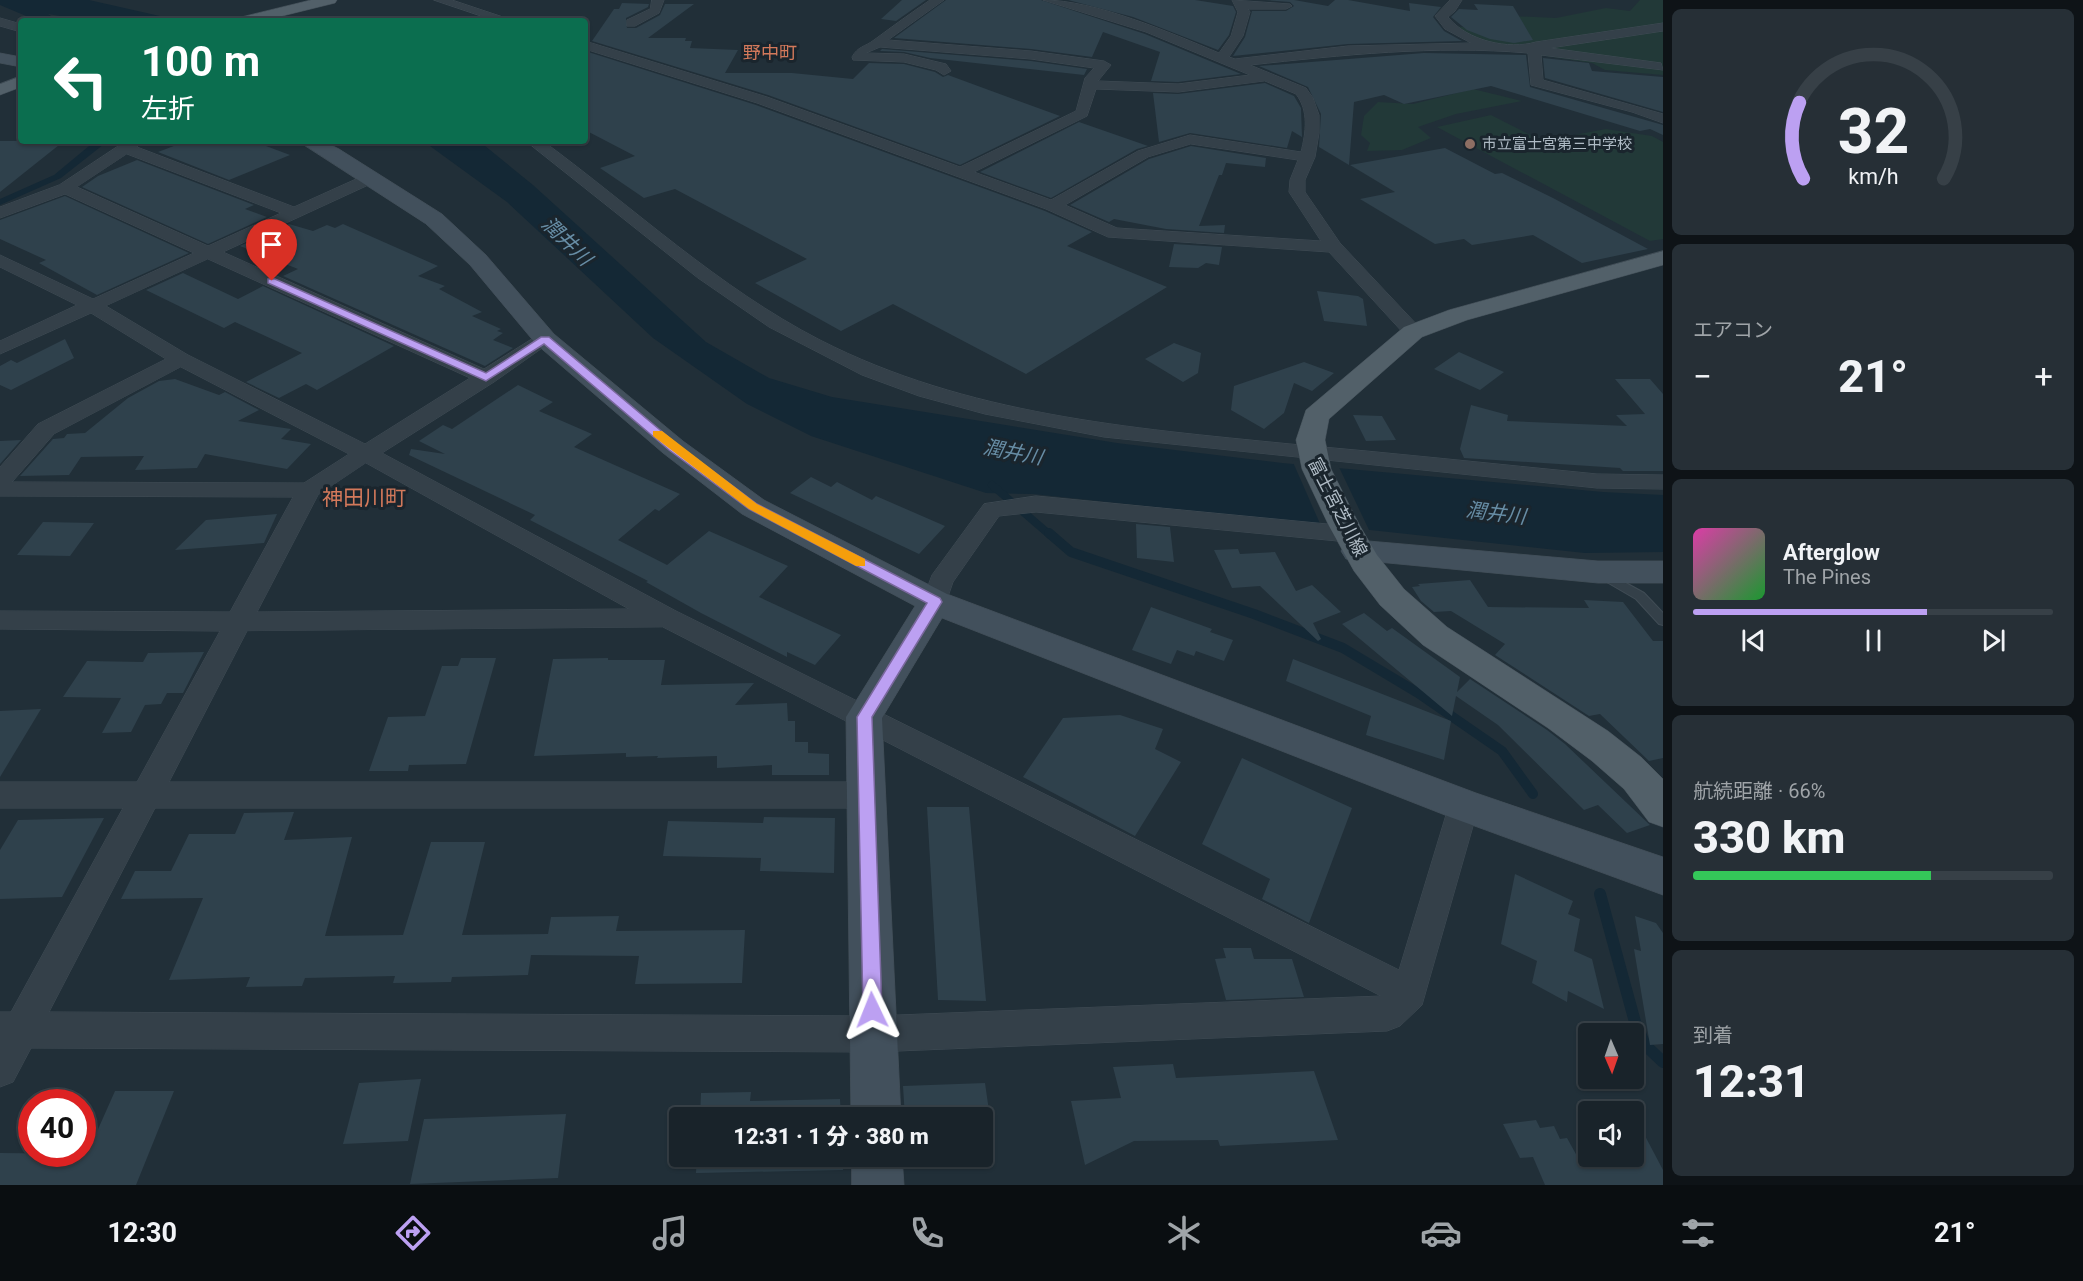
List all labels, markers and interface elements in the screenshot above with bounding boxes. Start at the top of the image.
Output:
text: 100 m [141,37,260,86]
icon: left [42,42,120,120]
district label: 野中町 [743,42,797,63]
text: 左折 [141,93,195,125]
text: 32 [1837,95,1909,168]
place label: 市立富士宮第三中学校 [1482,135,1632,153]
marker: 市立富士宮第三中学校 [1463,137,1477,151]
text: km/h [1848,164,1898,189]
water label: 潤井川 [537,212,598,272]
pin [246,219,297,281]
icon: arrive [255,228,288,261]
text: エアコン [1693,318,1773,342]
text: 21° [1838,350,1908,403]
text: − [1693,357,1712,396]
text: + [2034,357,2053,396]
water label: 潤井川 [981,434,1047,470]
street label: 富士宮芝川線 [1304,454,1372,560]
district label: 神田川町 [322,486,406,510]
water label: 潤井川 [1465,497,1529,529]
text: Afterglow [1783,540,1880,565]
text: The Pines [1783,565,1871,589]
icon: previous [1737,624,1770,657]
icon: pause [1857,624,1890,657]
icon: next [1977,624,2010,657]
text: 航続距離 · 66% [1693,779,1825,803]
text: 330 km [1693,811,1845,864]
position arrow [840,978,904,1042]
north arrow [1578,1023,1644,1089]
map controls [1578,1023,1644,1167]
text: 到着 [1693,1023,1733,1047]
text: 12:31 [1693,1055,1810,1108]
speed limit sign: 40 [18,1089,96,1167]
button: sound [1578,1101,1644,1167]
text: 12:31 · 1 分 · 380 m [733,1124,929,1149]
icon: directions [392,1212,434,1254]
icon: music [649,1212,691,1254]
icon: phone [906,1212,948,1254]
icon: climate [1163,1212,1205,1254]
icon: car [1420,1212,1462,1254]
icon: filters [1677,1212,1719,1254]
text: 12:30 [107,1217,177,1249]
text: 21° [1934,1217,1975,1249]

